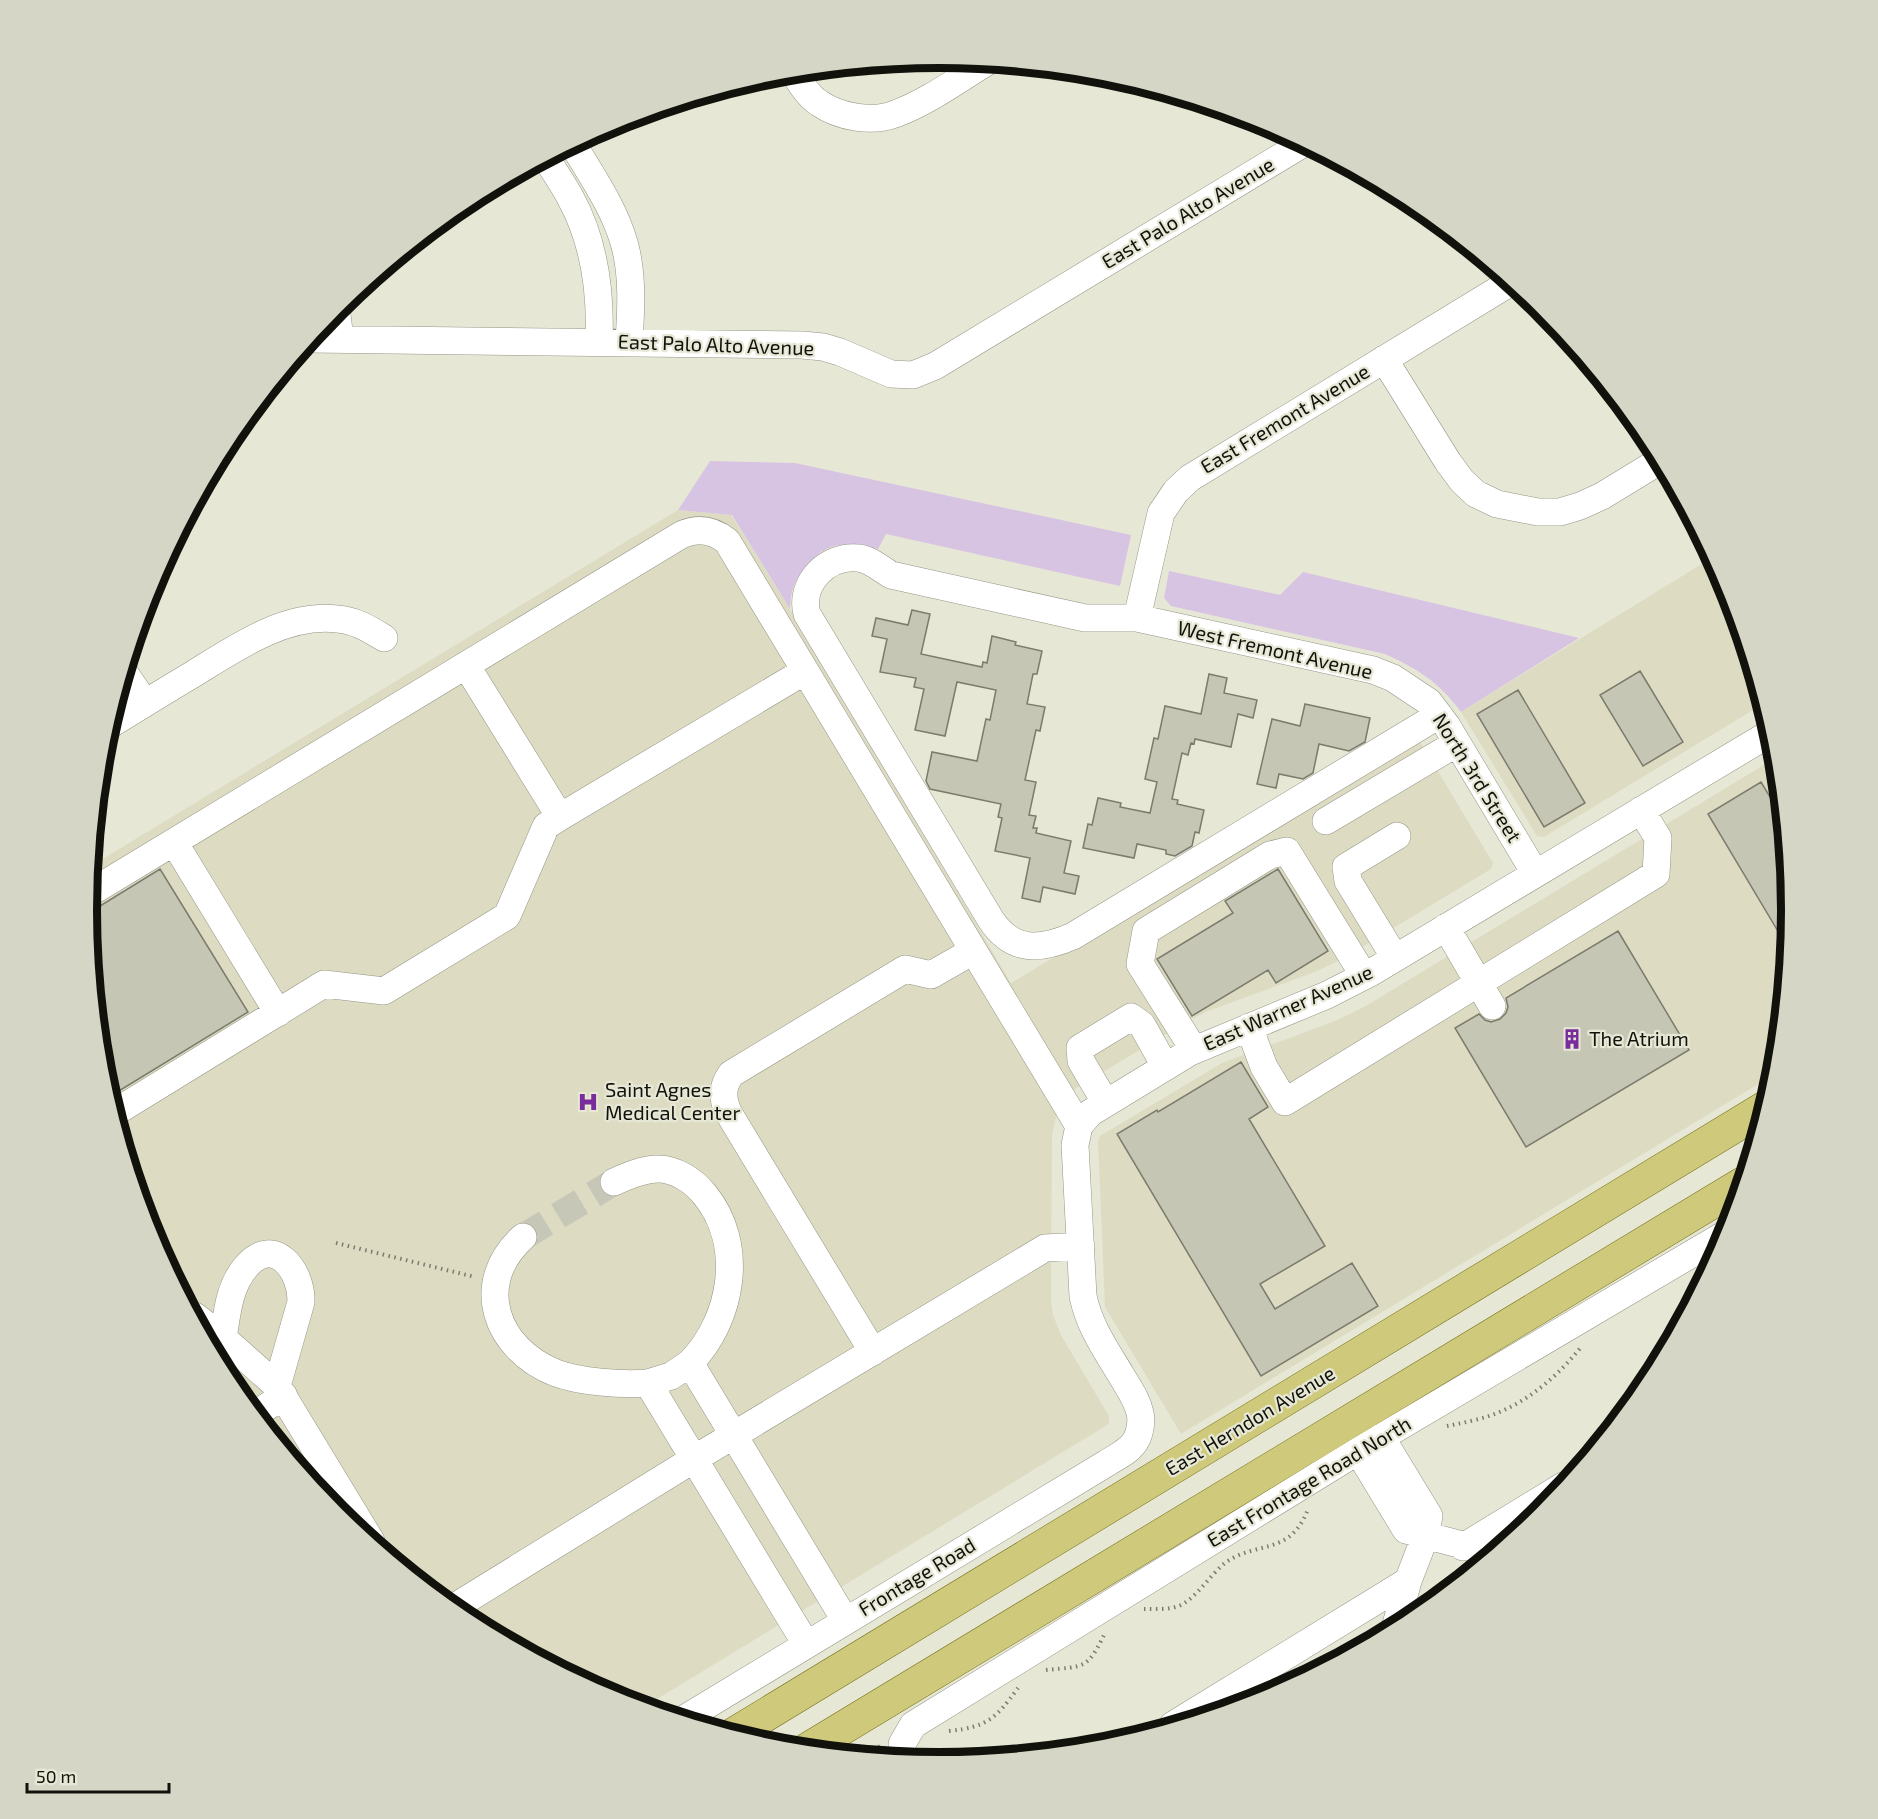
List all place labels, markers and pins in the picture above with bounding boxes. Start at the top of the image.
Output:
place label: The Atrium [1589,1026,1689,1050]
building icon: The Atrium [1560,1027,1584,1051]
place label: Saint Agnes Medical Center [605,1077,741,1124]
hospital icon: Saint Agnes Medical Center [576,1090,600,1114]

